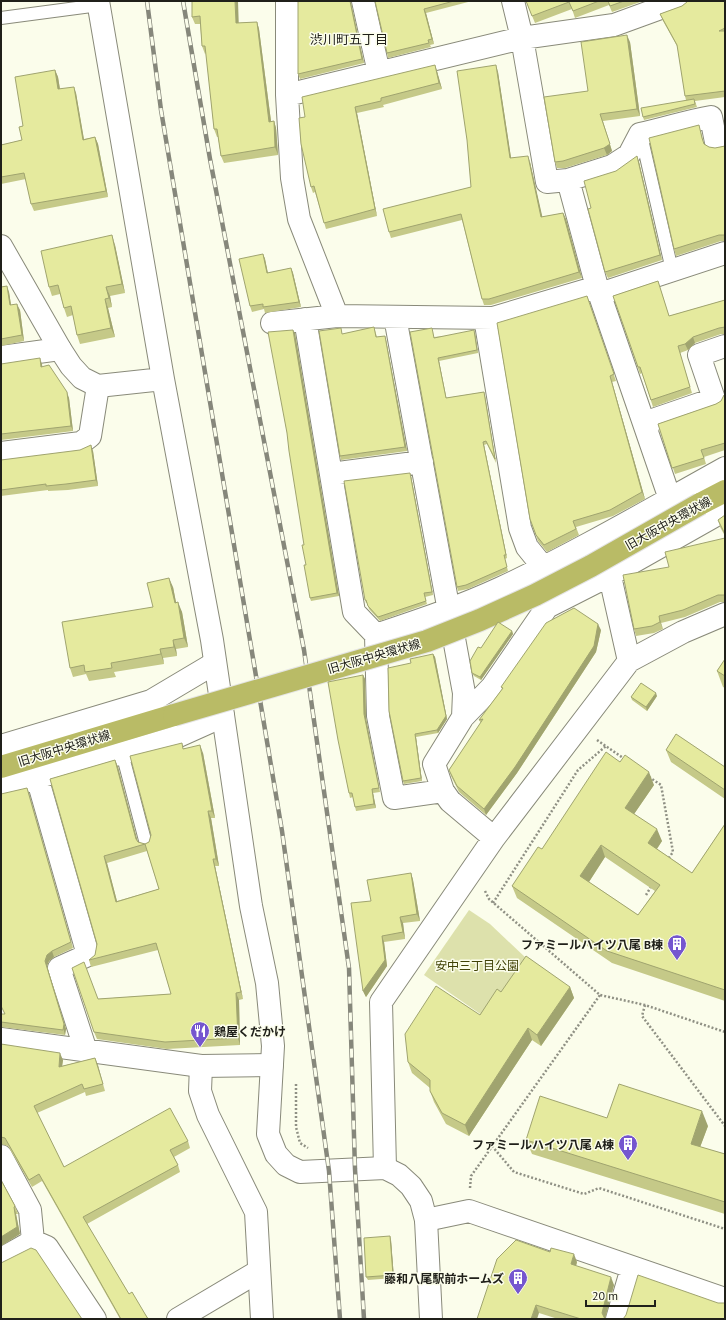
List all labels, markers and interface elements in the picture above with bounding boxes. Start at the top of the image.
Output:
district label: 渋川町五丁目 [310,31,388,48]
street label: 旧大阪中央環状線 [622,493,714,553]
street label: 旧大阪中央環状線 [326,636,422,676]
street label: 旧大阪中央環状線 [16,727,112,769]
building icon: ファミールハイツ八尾 B棟 [666,933,688,961]
place label: ファミールハイツ八尾 B棟 [521,937,663,952]
park label: 安中三丁目公園 [435,958,519,973]
restaurant icon: 鶏屋くだかけ [189,1020,211,1048]
place label: 鶏屋くだかけ [214,1024,286,1039]
building icon: ファミールハイツ八尾 A棟 [617,1133,639,1161]
place label: ファミールハイツ八尾 A棟 [472,1137,614,1152]
building icon: 藤和八尾駅前ホームズ [507,1267,529,1295]
place label: 藤和八尾駅前ホームズ [384,1271,504,1286]
scale bar [586,1282,655,1308]
text: 20 m [592,1288,618,1303]

